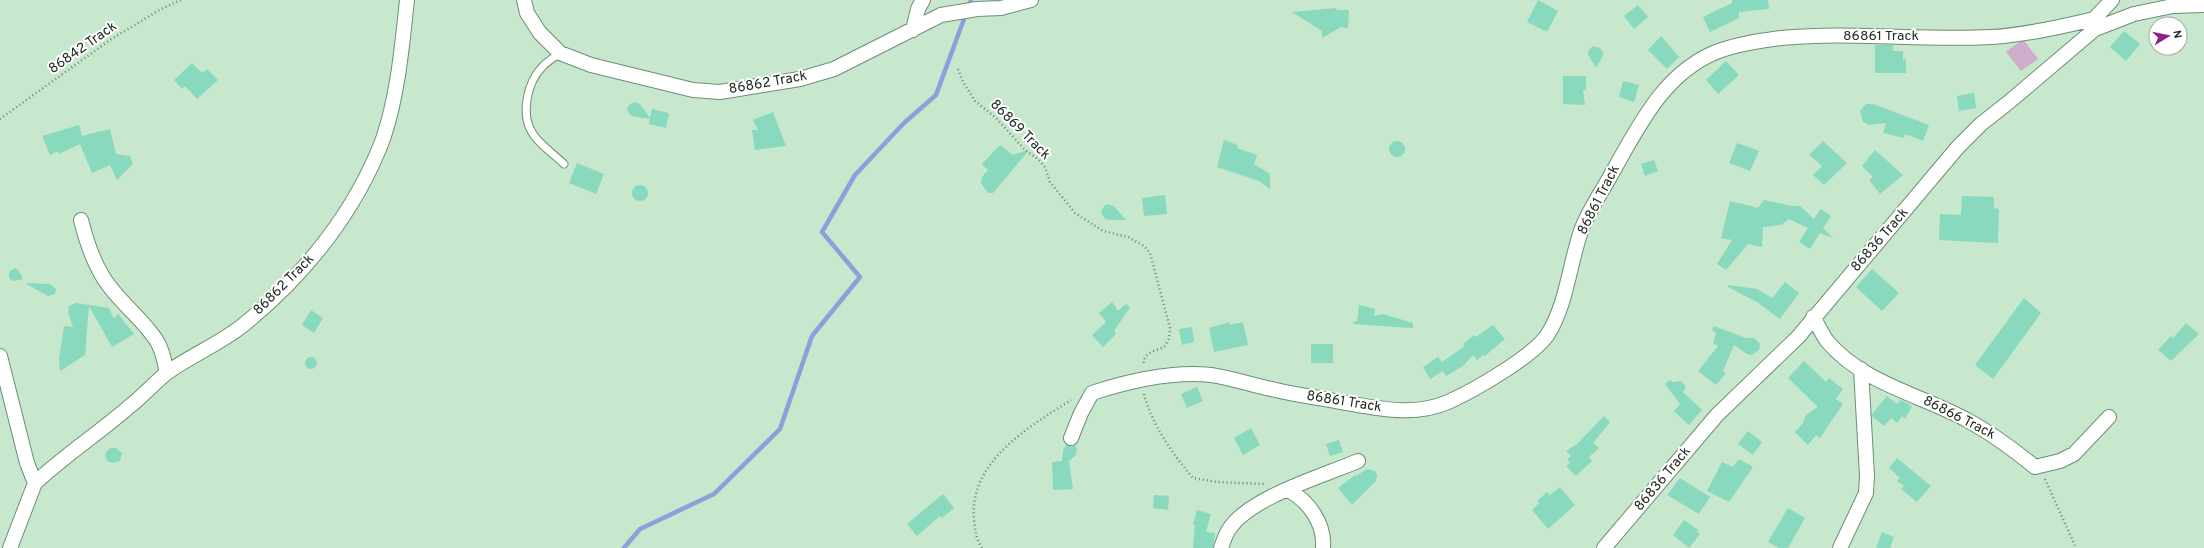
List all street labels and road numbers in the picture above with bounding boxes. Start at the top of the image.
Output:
street label: 86842 Track [46,18,120,78]
street label: 86861 Track [1843,28,1919,45]
street label: 86862 Track [728,68,808,98]
street label: 86869 Track [986,96,1054,164]
street label: 86861 Track [1574,162,1624,238]
street label: 86836 Track [1848,205,1912,275]
street label: 86862 Track [250,251,318,319]
street label: 86861 Track [1305,388,1383,416]
street label: 86866 Track [1920,392,1998,444]
street label: 86836 Track [1631,443,1695,515]

